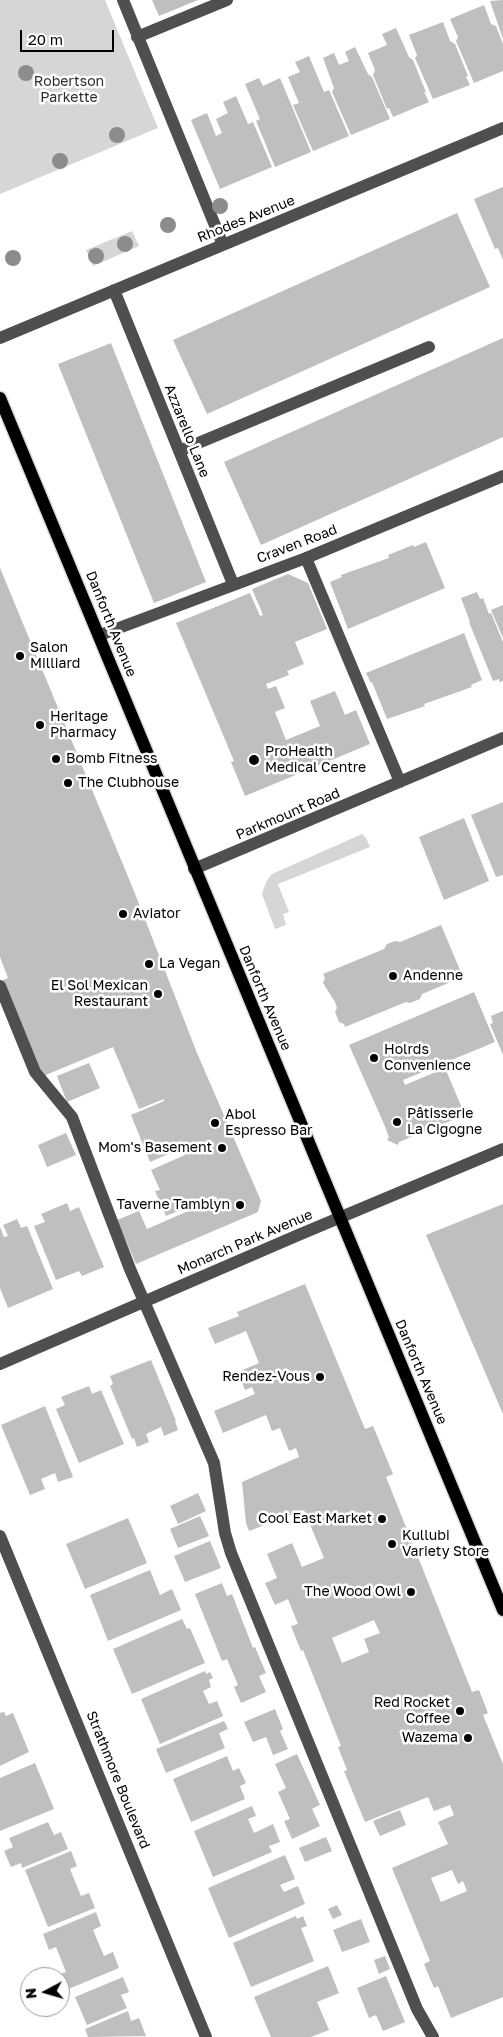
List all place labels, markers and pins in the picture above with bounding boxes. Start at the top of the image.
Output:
place label: Salon Milliard [30,640,80,672]
marker: Salon Milliard [14,650,26,662]
place label: Heritage Pharmacy [50,709,117,742]
marker: Heritage Pharmacy [34,719,46,731]
place label: ProHealth Medical Centre [265,744,366,776]
place label: Bomb Fitness [66,751,158,767]
marker: Bomb Fitness [50,753,62,765]
marker: ProHealth Medical Centre [247,753,261,767]
place label: The Clubhouse [78,775,179,791]
marker: The Clubhouse [62,777,74,789]
place label: Aviator [133,906,180,922]
marker: Aviator [117,908,129,920]
place label: La Vegan [159,956,220,972]
marker: La Vegan [143,958,155,970]
place label: Andenne [403,968,463,984]
marker: Andenne [387,970,399,982]
place label: El Sol Mexican Restaurant [51,978,148,1010]
marker: El Sol Mexican Restaurant [152,988,164,1000]
place label: Holrds Convenience [384,1042,471,1074]
marker: Holrds Convenience [368,1052,380,1064]
place label: Pâtisserie La Cigogne [407,1106,482,1138]
place label: Abol Espresso Bar [225,1107,312,1140]
marker: Pâtisserie La Cigogne [391,1116,403,1128]
marker: Abol Espresso Bar [209,1117,221,1129]
place label: Mom's Basement [98,1140,212,1156]
marker: Mom's Basement [216,1142,228,1154]
place label: Taverne Tamblyn [117,1197,230,1213]
marker: Taverne Tamblyn [234,1199,246,1211]
place label: Rendez-Vous [222,1369,310,1385]
marker: Rendez-Vous [314,1371,326,1383]
place label: Cool East Market [258,1511,372,1527]
marker: Cool East Market [376,1513,388,1525]
place label: Kullubi Variety Store [402,1528,489,1560]
marker: Kullubi Variety Store [386,1538,398,1550]
place label: The Wood Owl [304,1584,401,1600]
marker: The Wood Owl [405,1586,417,1598]
place label: Red Rocket Coffee [374,1695,450,1728]
marker: Red Rocket Coffee [454,1705,466,1717]
place label: Wazema [402,1730,458,1746]
marker: Wazema [462,1732,474,1744]

